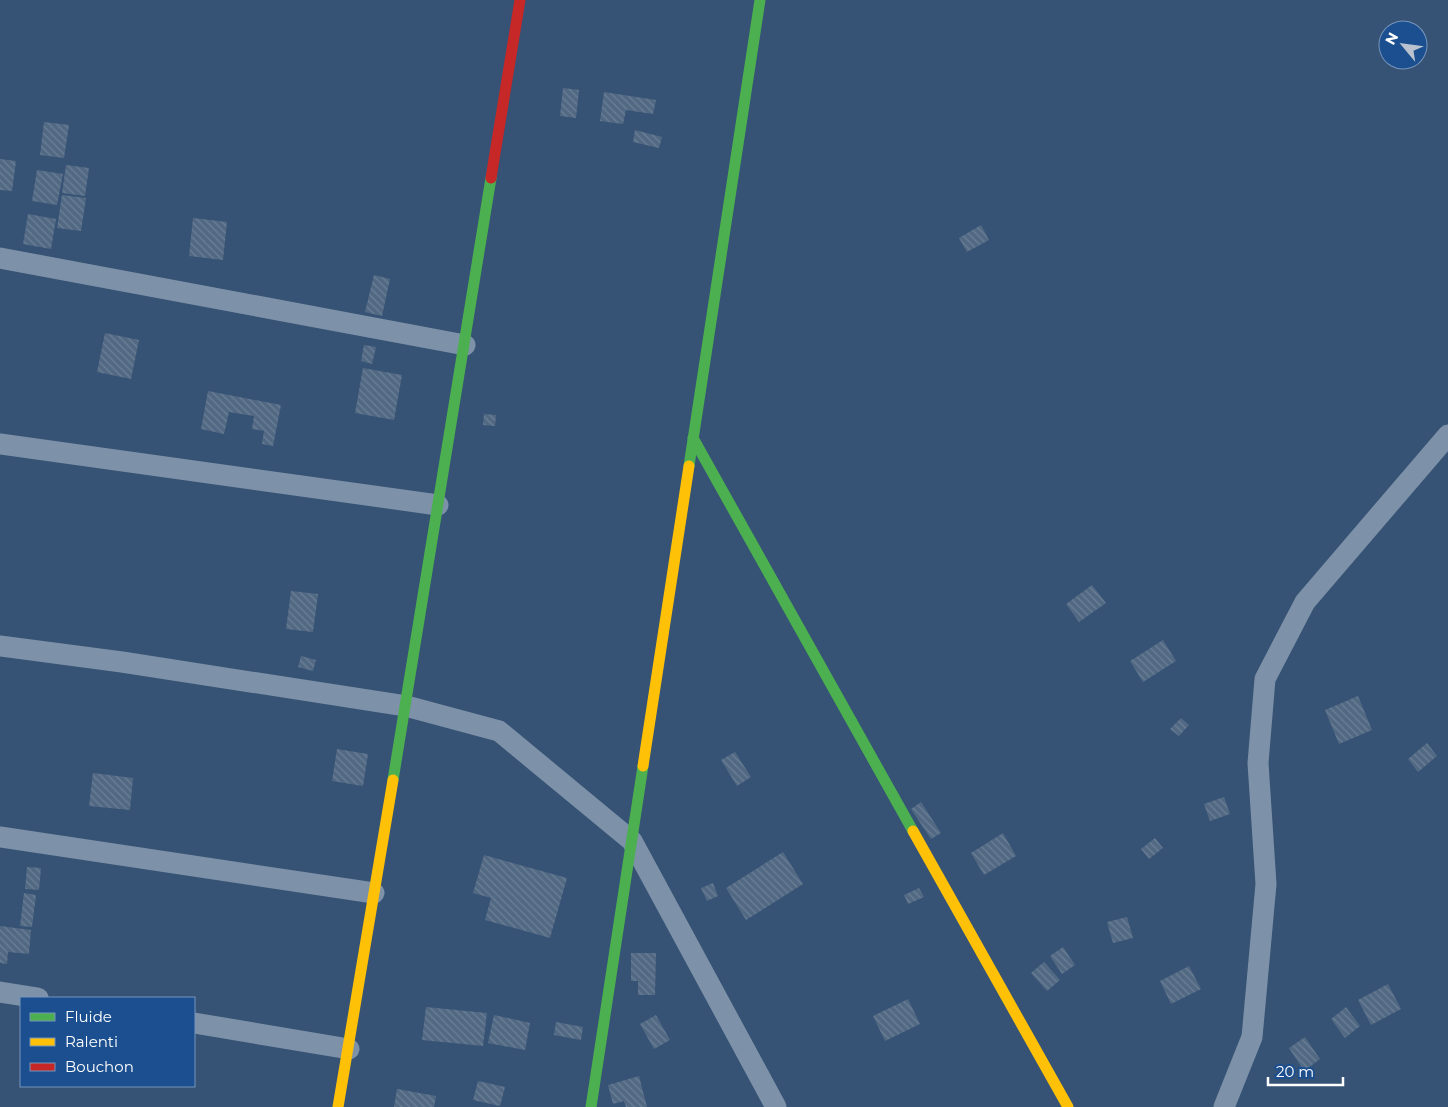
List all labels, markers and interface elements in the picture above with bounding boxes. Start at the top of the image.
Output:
north arrow [1378,20,1428,70]
text: N [1381,29,1402,48]
legend [20,997,195,1087]
text: Fluide [65,1007,112,1026]
text: Ralenti [65,1032,118,1051]
scale bar [1268,1054,1343,1086]
text: Bouchon [65,1057,134,1076]
text: 20 m [1276,1062,1314,1081]

